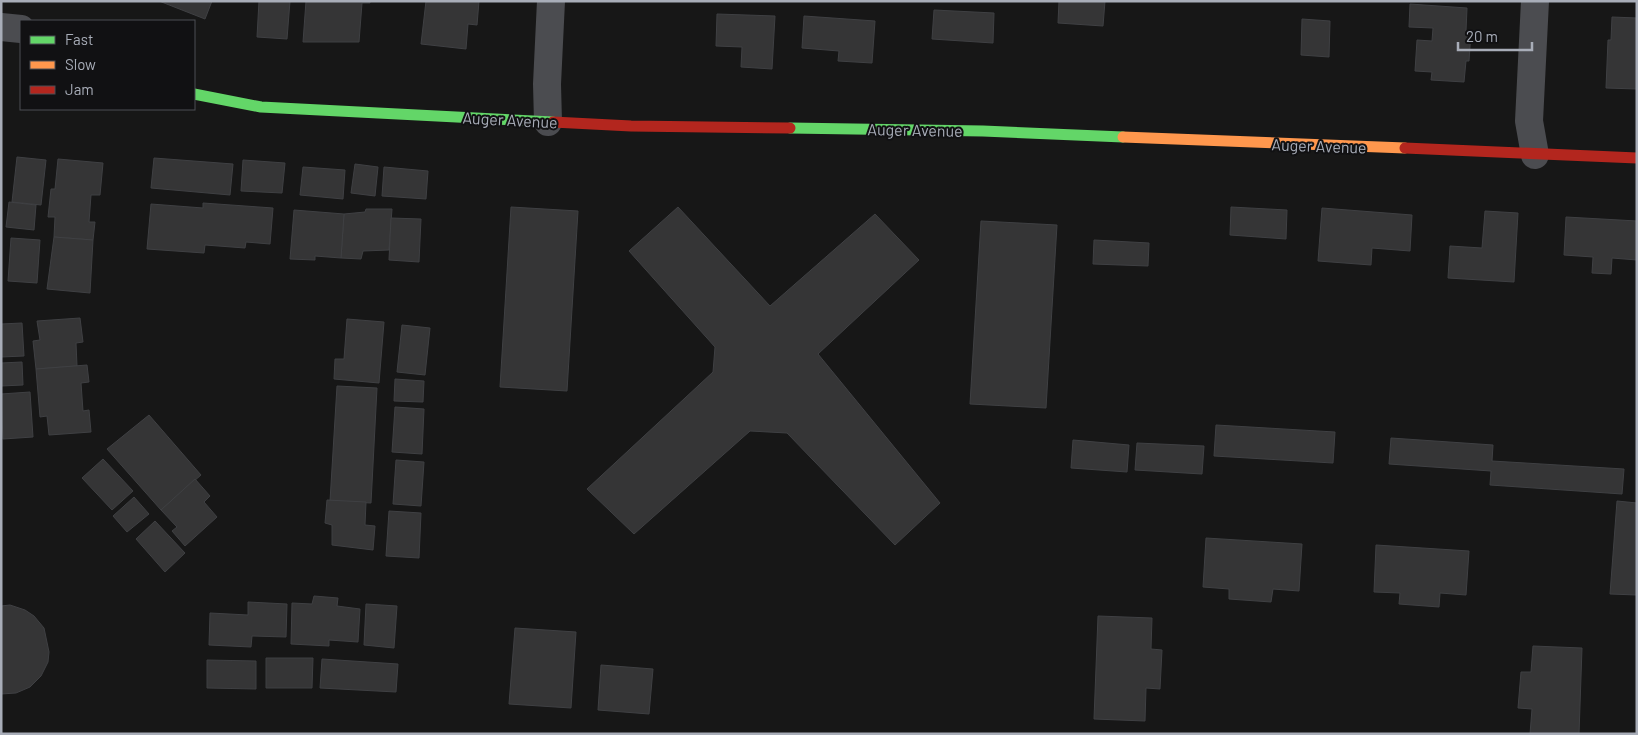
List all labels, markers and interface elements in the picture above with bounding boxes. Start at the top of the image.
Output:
legend [20,20,195,110]
scale bar [1458,20,1532,52]
text: 20 m [1466,27,1498,45]
text: Fast [65,30,93,48]
text: Slow [65,55,96,73]
text: Jam [65,80,94,98]
street label: Auger Avenue [462,108,558,131]
street label: Auger Avenue [867,119,963,140]
street label: Auger Avenue [1271,134,1367,157]

